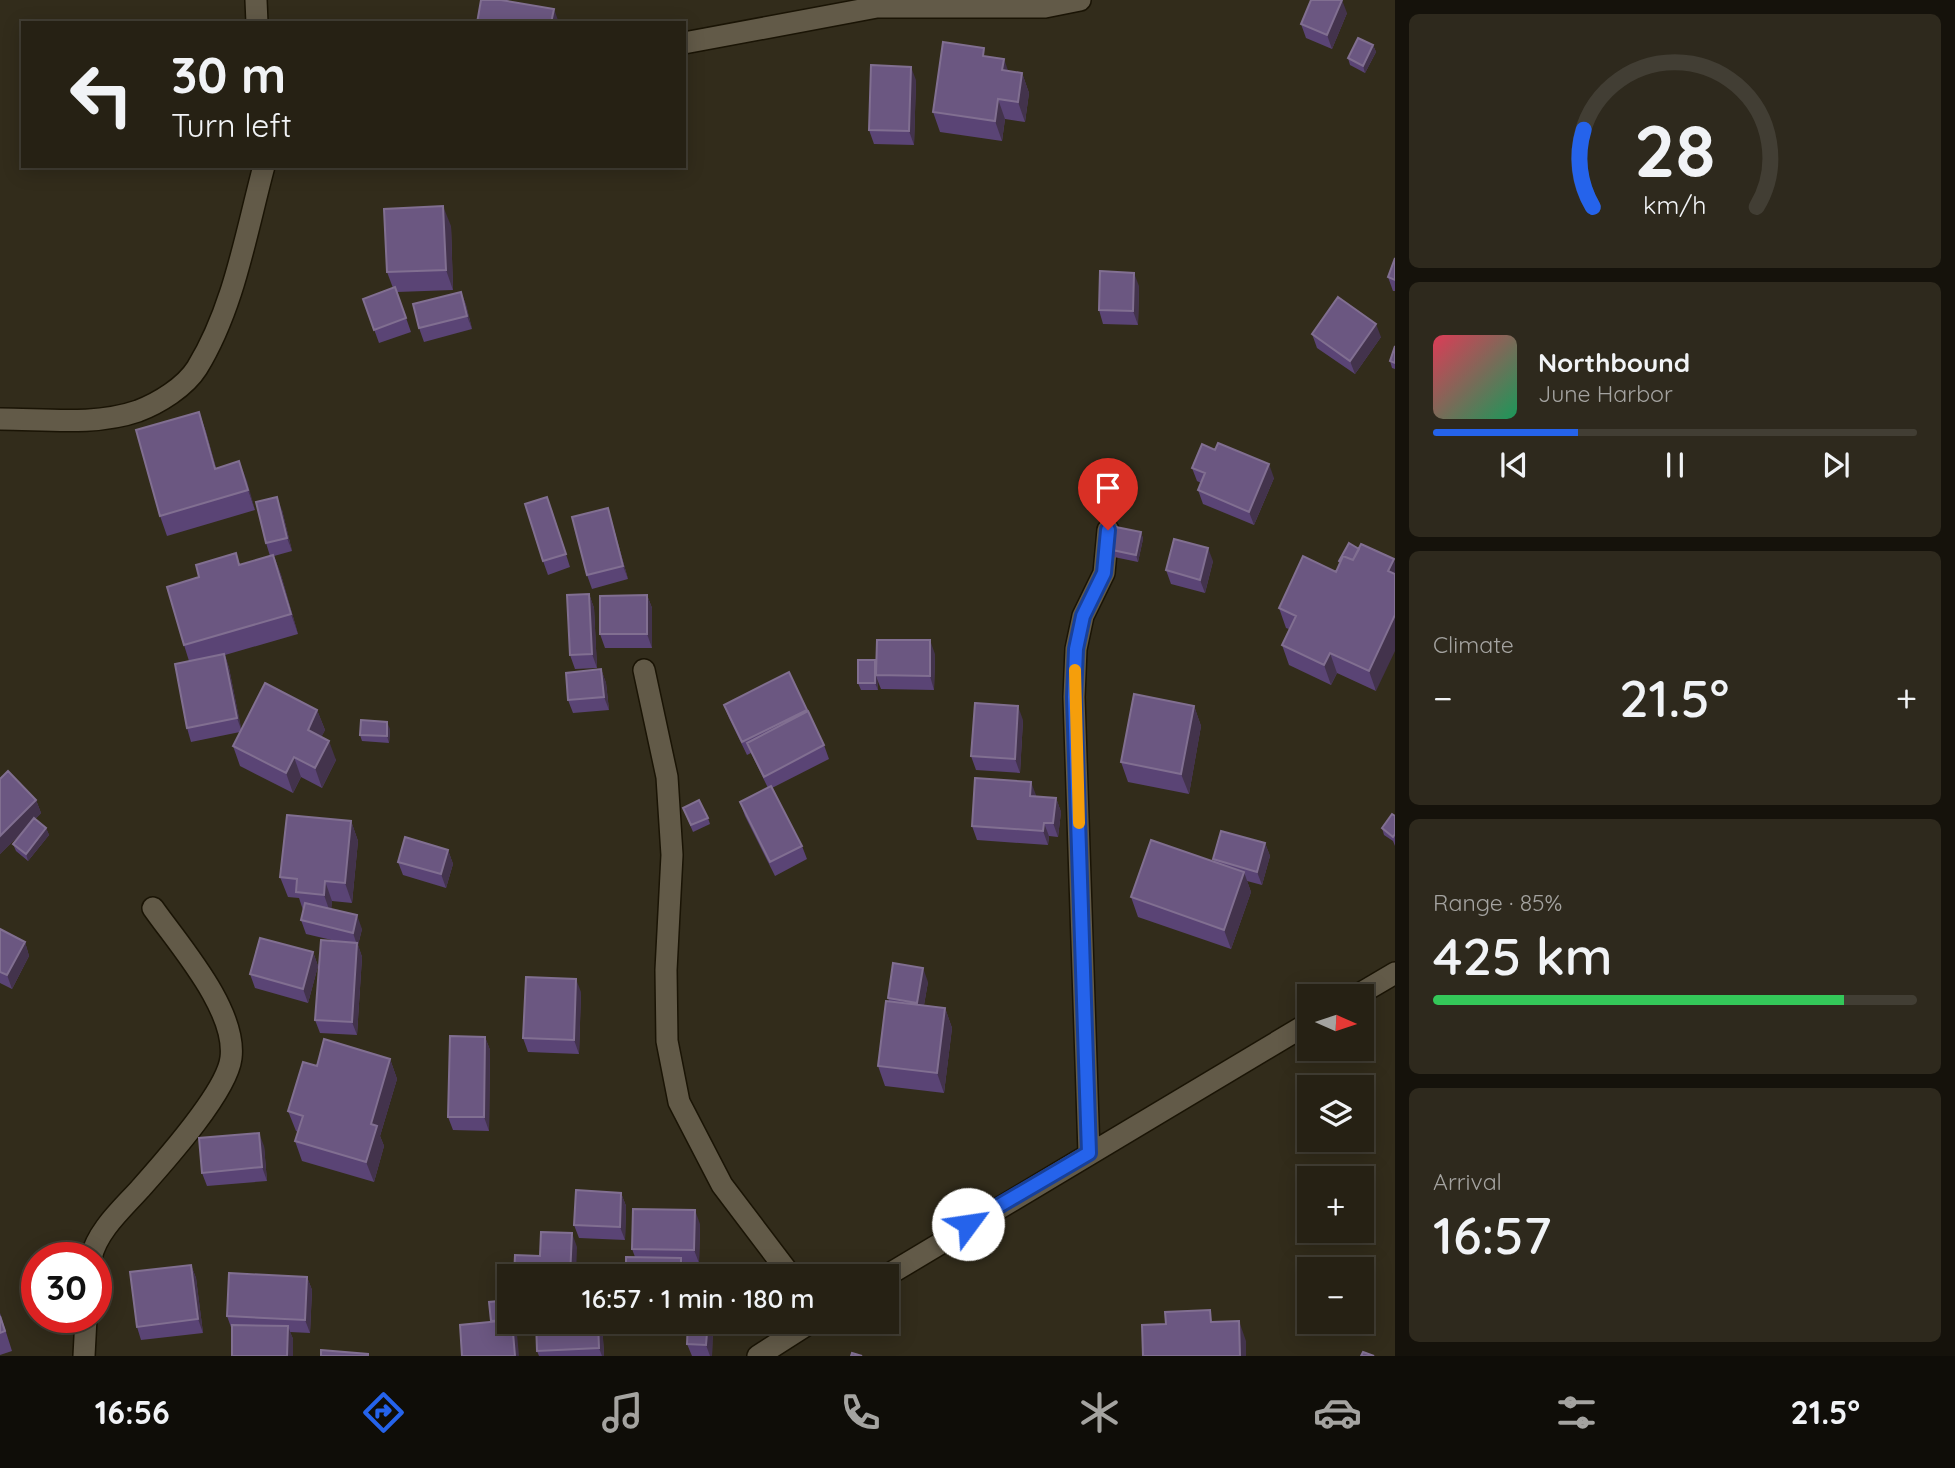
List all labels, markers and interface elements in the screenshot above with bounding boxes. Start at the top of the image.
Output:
text: 30 m [171,44,286,105]
icon: left [56,49,147,140]
text: Turn left [171,105,292,145]
text: 28 [1634,105,1716,196]
text: km/h [1643,189,1707,220]
text: Northbound [1538,346,1690,379]
text: June Harbor [1538,379,1673,408]
icon: previous [1495,446,1533,484]
icon: pause [1656,446,1694,484]
icon: next [1817,446,1855,484]
pin [1078,458,1138,530]
icon: arrive [1089,469,1127,507]
text: Climate [1433,630,1514,659]
text: 21.5° [1619,665,1729,730]
text: − [1433,674,1453,722]
text: + [1896,674,1917,722]
text: Range · 85% [1433,888,1562,917]
text: 425 km [1433,923,1613,988]
north arrow [1297,984,1374,1060]
map controls [1297,984,1374,1334]
button: layers [1297,1075,1374,1152]
button: + [1297,1166,1374,1243]
text: Arrival [1433,1167,1502,1196]
position arrow [931,1187,1005,1261]
text: 16:57 [1433,1202,1551,1267]
speed limit sign: 30 [21,1242,112,1333]
button: − [1297,1257,1374,1334]
text: 16:57 · 1 min · 180 m [582,1282,814,1315]
icon: directions [359,1388,408,1437]
icon: music [598,1388,647,1437]
icon: phone [836,1388,885,1437]
icon: climate [1075,1388,1124,1437]
icon: car [1313,1388,1362,1437]
icon: filters [1552,1388,1601,1437]
text: 16:56 [95,1392,170,1432]
text: 21.5° [1791,1392,1860,1432]

